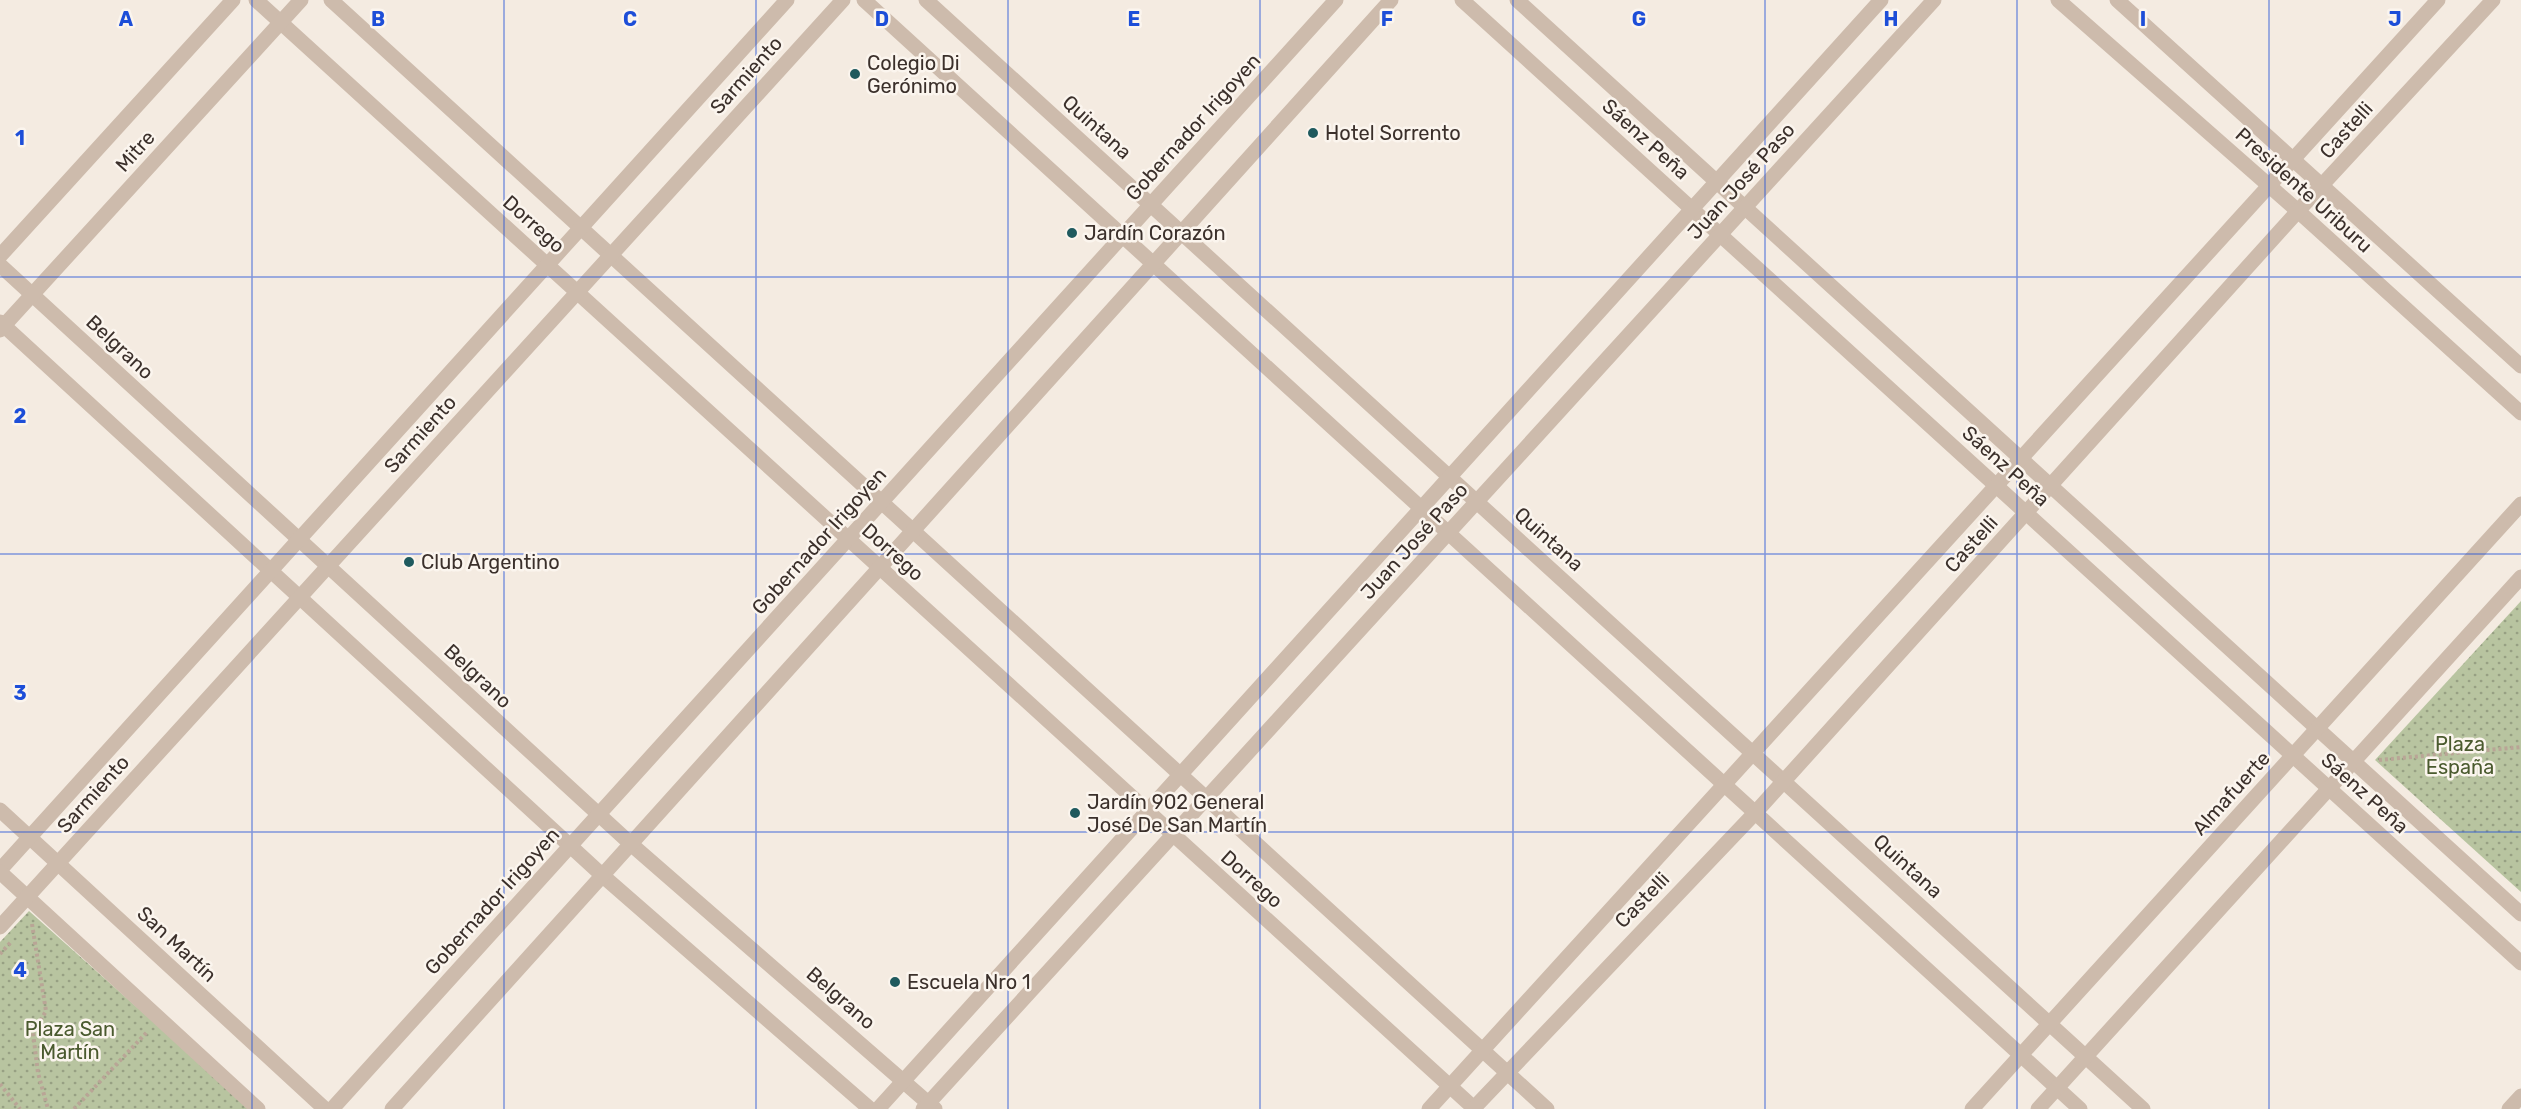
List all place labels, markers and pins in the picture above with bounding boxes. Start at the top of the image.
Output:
place label: Colegio Di Gerónimo [867,51,960,98]
marker: Colegio Di Gerónimo [848,67,862,81]
place label: Hotel Sorrento [1325,121,1461,145]
marker: Hotel Sorrento [1306,126,1320,140]
place label: Jardín Corazón [1084,221,1226,245]
marker: Jardín Corazón [1065,226,1079,240]
place label: Club Argentino [421,550,560,574]
marker: Club Argentino [402,555,416,569]
place label: Jardín 902 General José De San Martín [1087,790,1267,837]
marker: Jardín 902 General José De San Martín [1068,806,1082,820]
place label: Escuela Nro 1 [907,970,1031,994]
marker: Escuela Nro 1 [888,975,902,989]

